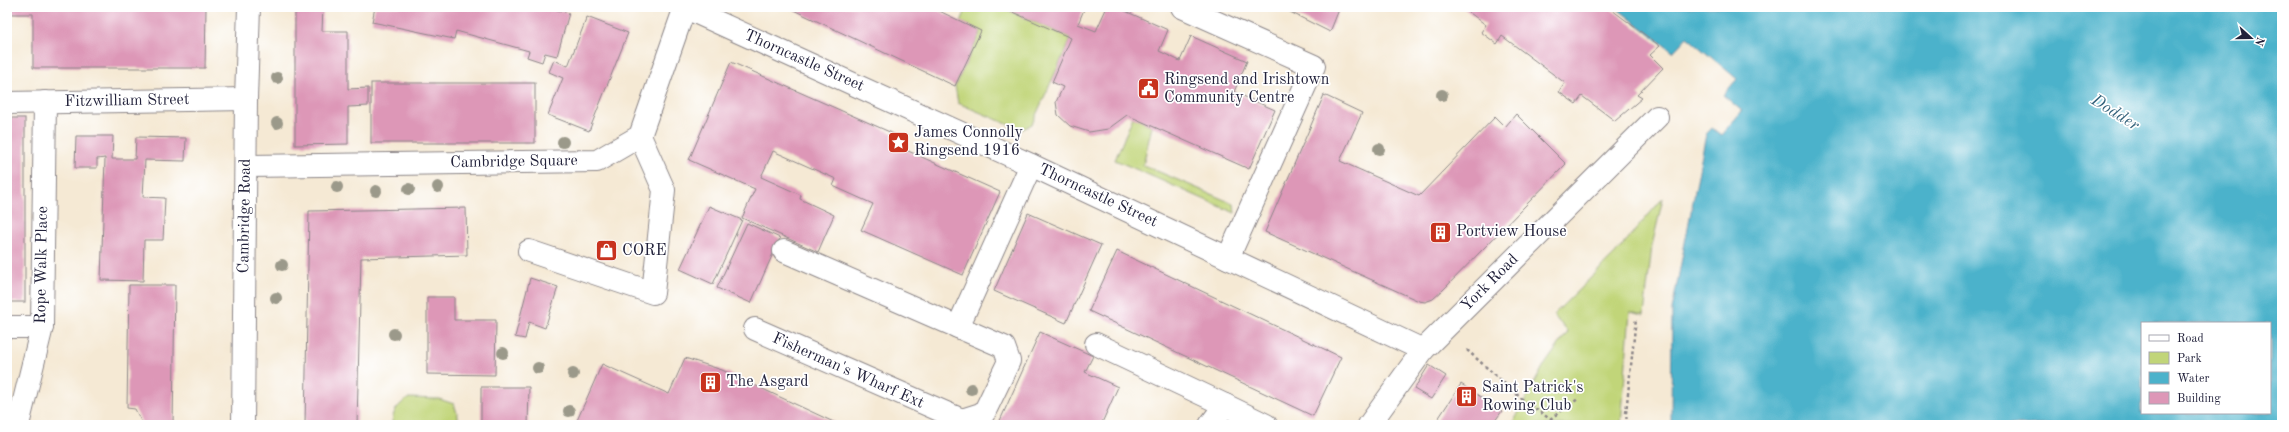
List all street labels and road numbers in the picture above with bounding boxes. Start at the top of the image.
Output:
street label: Thorncastle Street [742,27,867,95]
street label: Fitzwilliam Street [64,92,190,110]
street label: Cambridge Square [450,153,578,171]
street label: Cambridge Road [236,158,254,274]
street label: Thorncastle Street [1036,161,1160,231]
street label: Rope Walk Place [33,206,51,324]
street label: York Road [1458,251,1522,315]
street label: Fisherman's Wharf Ext [770,330,927,412]

